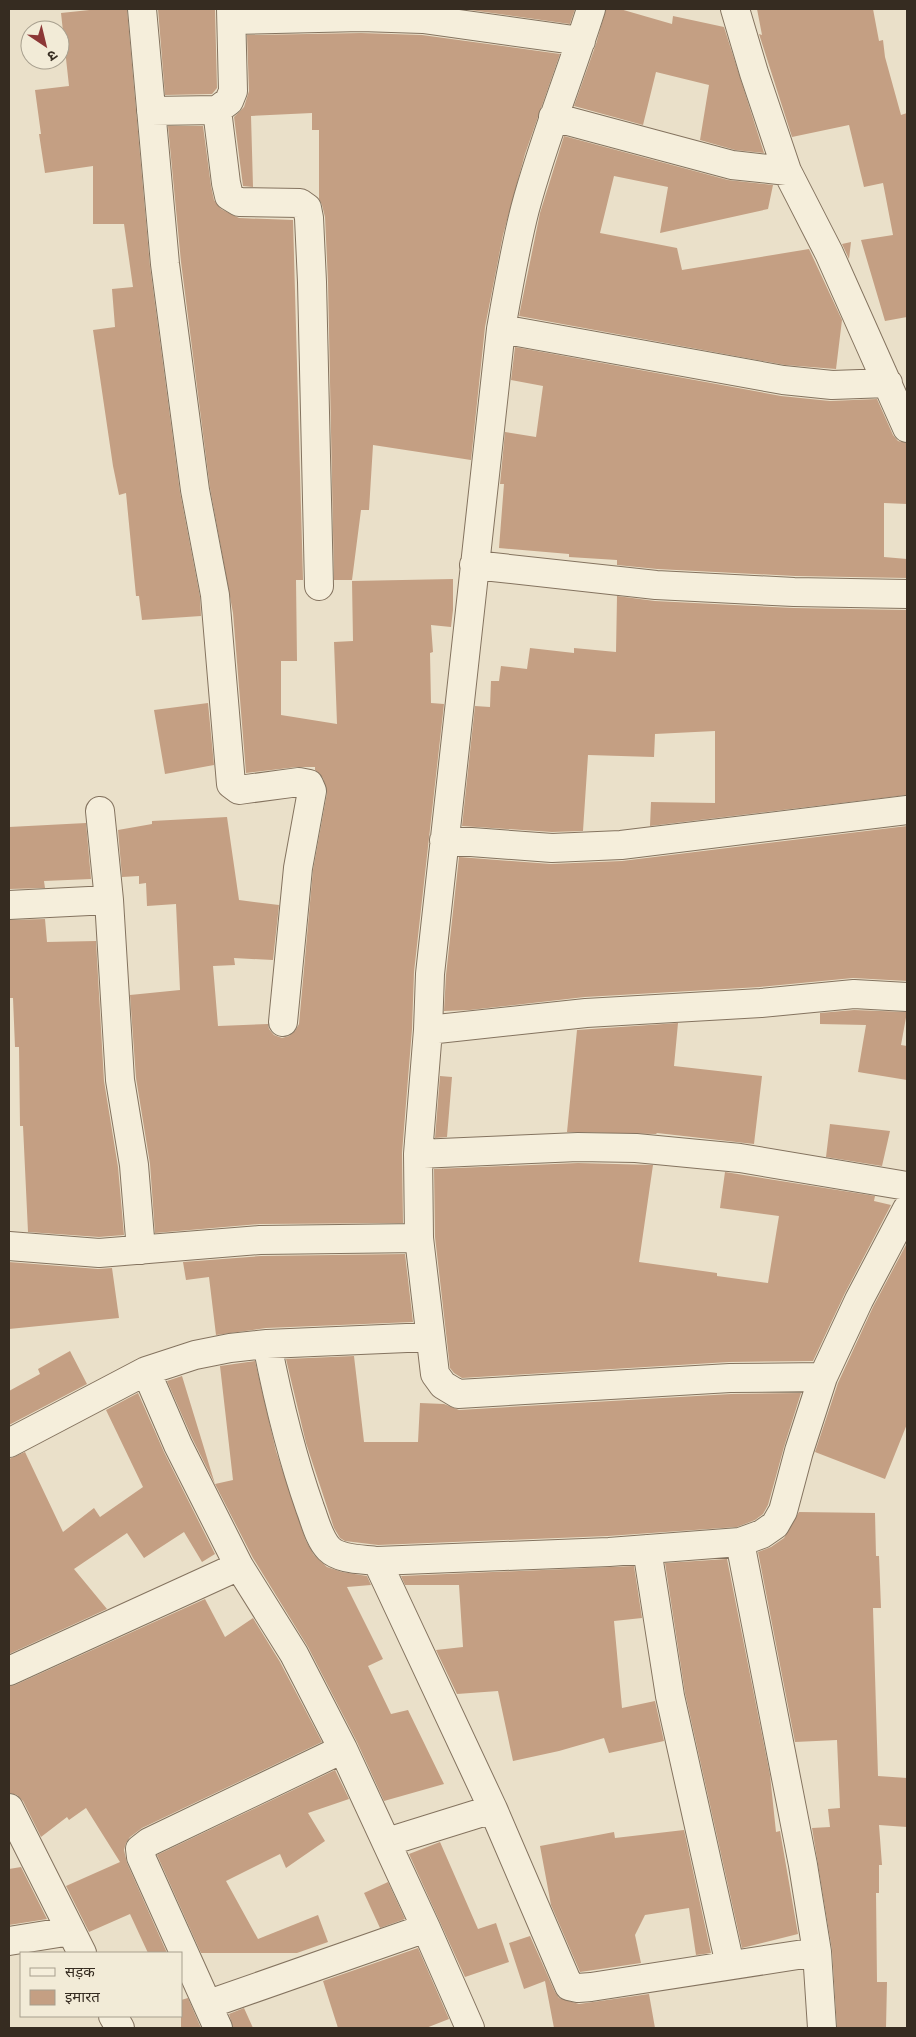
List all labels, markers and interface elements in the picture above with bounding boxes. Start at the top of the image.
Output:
north arrow [20,20,70,70]
text: उ [43,46,62,67]
legend [20,1952,182,2017]
text: सड़क [65,1961,95,1981]
text: इमारत [65,1986,100,2006]

